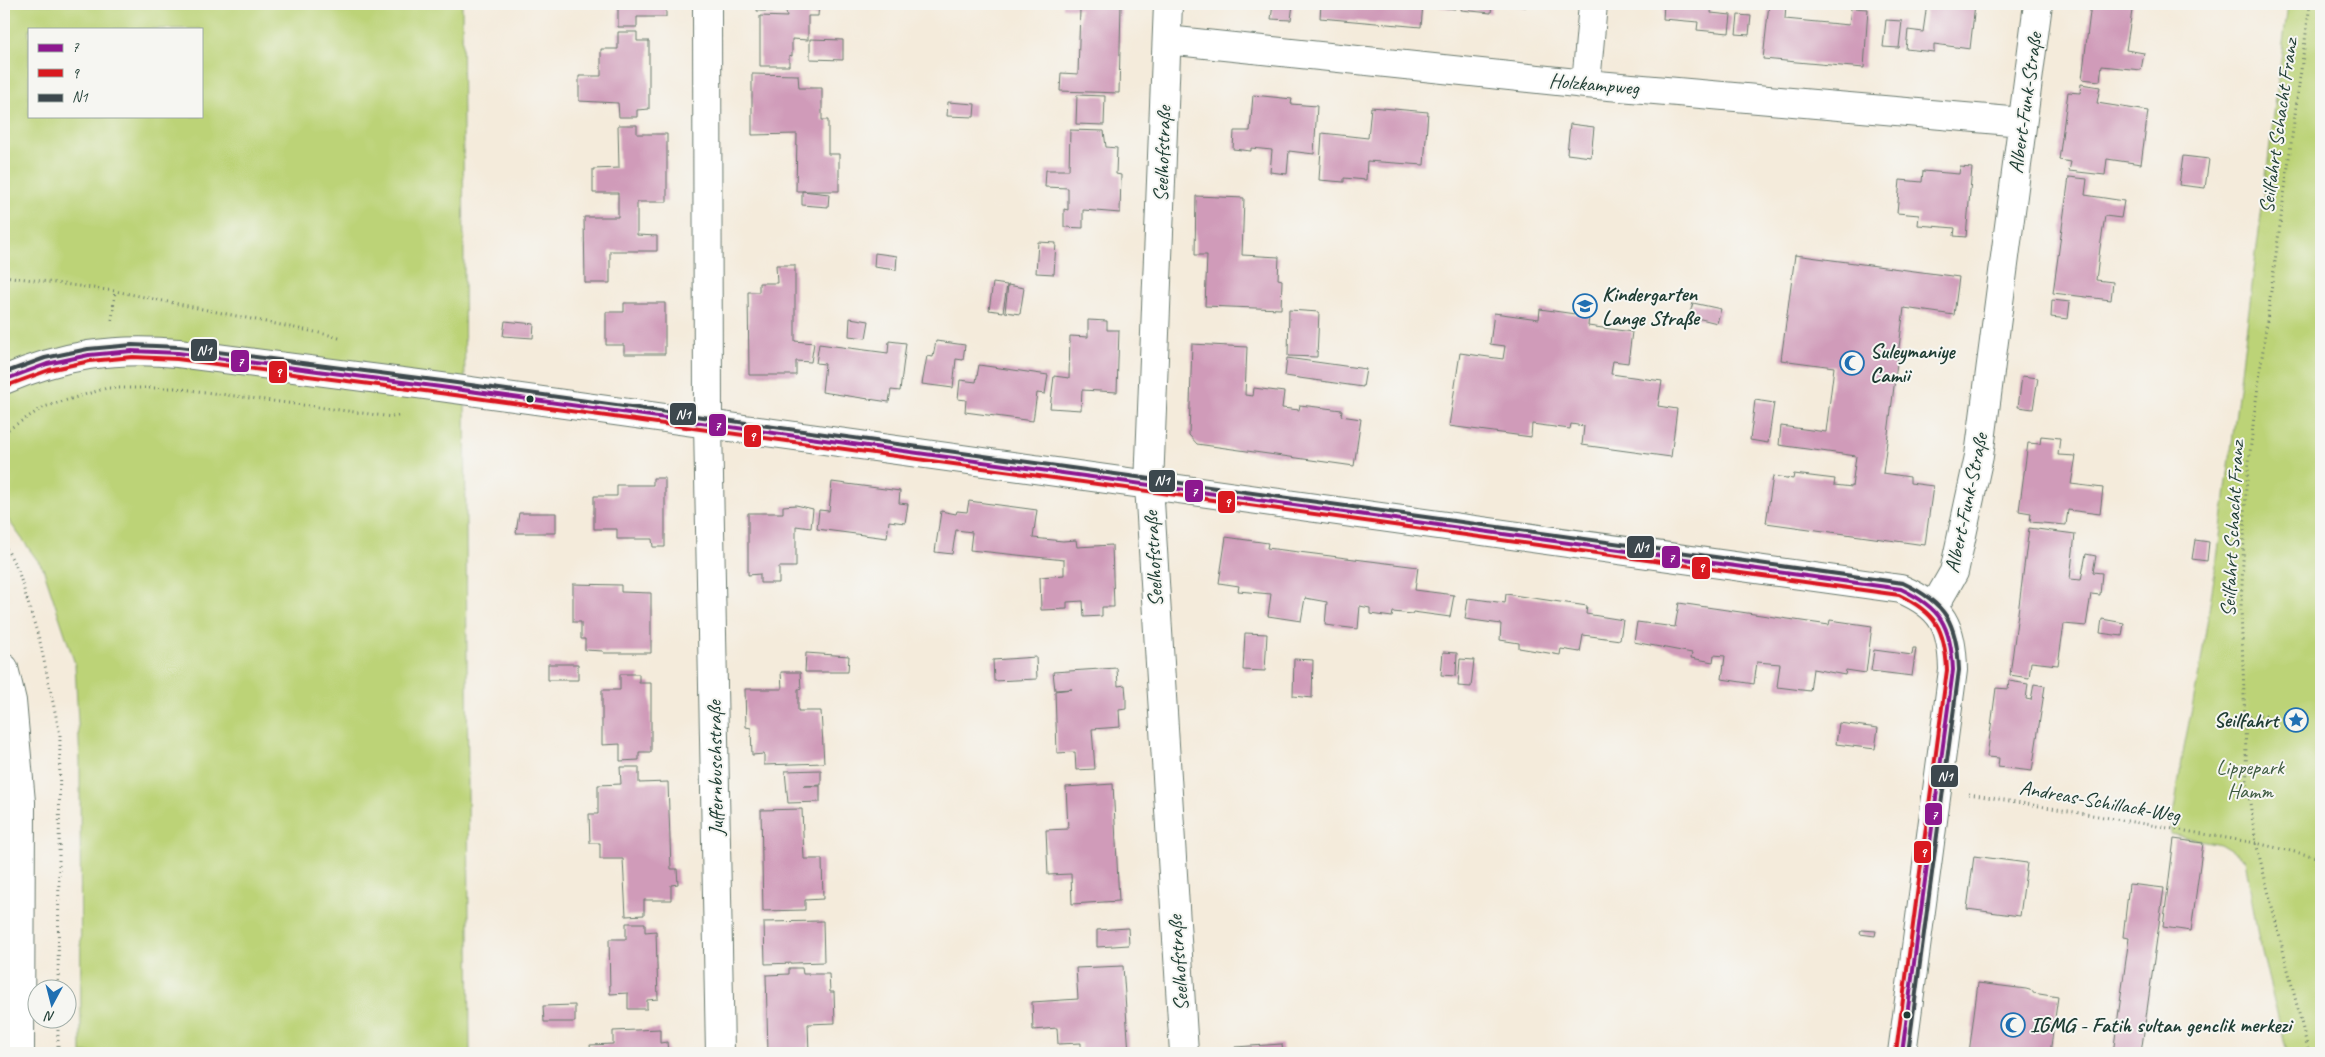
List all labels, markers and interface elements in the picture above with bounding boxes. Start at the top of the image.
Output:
legend [28,28,202,118]
street label: Albert-Funk-Straße [2002,29,2048,175]
street label: Seilfahrt Schacht Franz [2253,35,2303,215]
text: 7 [72,38,80,57]
text: 9 [72,64,80,83]
street label: Holzkampweg [1548,67,1642,101]
text: N1 [72,88,89,107]
street label: Seelhofstraße [1147,103,1177,202]
place label: Kindergarten Lange Straße [1602,281,1701,331]
school or university icon: Kindergarten Lange Straße [1572,293,1598,319]
line badge: N1 [190,338,218,362]
place label: Suleymaniye Camii [1870,338,1957,388]
text: N1 [197,342,213,359]
line badge: 7 [230,349,250,373]
mosque icon: Suleymaniye Camii [1839,350,1865,376]
text: 7 [237,353,245,370]
line badge: 9 [268,360,288,384]
text: 9 [275,364,283,381]
unlabelled marker [525,394,535,404]
line badge: N1 [669,402,697,426]
text: N1 [676,406,692,423]
line badge: 7 [708,413,727,437]
text: 7 [714,417,722,434]
line badge: 9 [743,424,762,448]
text: 9 [749,428,757,445]
street label: Albert-Funk-Straße [1939,429,1994,575]
street label: Seilfahrt Schacht Franz [2214,438,2250,618]
line badge: N1 [1148,469,1176,493]
text: N1 [1155,472,1171,489]
line badge: 7 [1184,479,1204,503]
text: 7 [1191,483,1199,500]
line badge: 9 [1217,490,1236,514]
text: 9 [1224,494,1232,511]
street label: Seelhofstraße [1137,508,1168,608]
line badge: N1 [1626,535,1655,559]
text: N1 [1634,539,1650,556]
line badge: 7 [1661,545,1681,569]
text: 7 [1668,549,1676,566]
line badge: 9 [1691,556,1711,580]
text: 9 [1698,559,1706,576]
street label: Juffernbuschstraße [701,698,729,837]
place label: Seilfahrt [2214,707,2281,733]
place icon: Seilfahrt [2283,707,2309,733]
park label: Lippepark Hamm [2216,754,2285,804]
line badge: N1 [1930,764,1959,788]
text: N1 [1938,768,1954,785]
street label: Andreas-Schillack-Weg [2018,774,2184,828]
line badge: 7 [1924,802,1943,826]
text: 7 [1931,806,1939,823]
line badge: 9 [1913,840,1932,864]
text: 9 [1920,844,1928,861]
street label: Seelhofstraße [1162,912,1194,1012]
north arrow [28,980,78,1030]
text: N [43,1007,56,1025]
unlabelled marker [1902,1010,1912,1020]
mosque icon: IGMG - Fatih sultan genclik merkezi [2000,1012,2026,1038]
place label: IGMG - Fatih sultan genclik merkezi [2030,1012,2294,1038]

